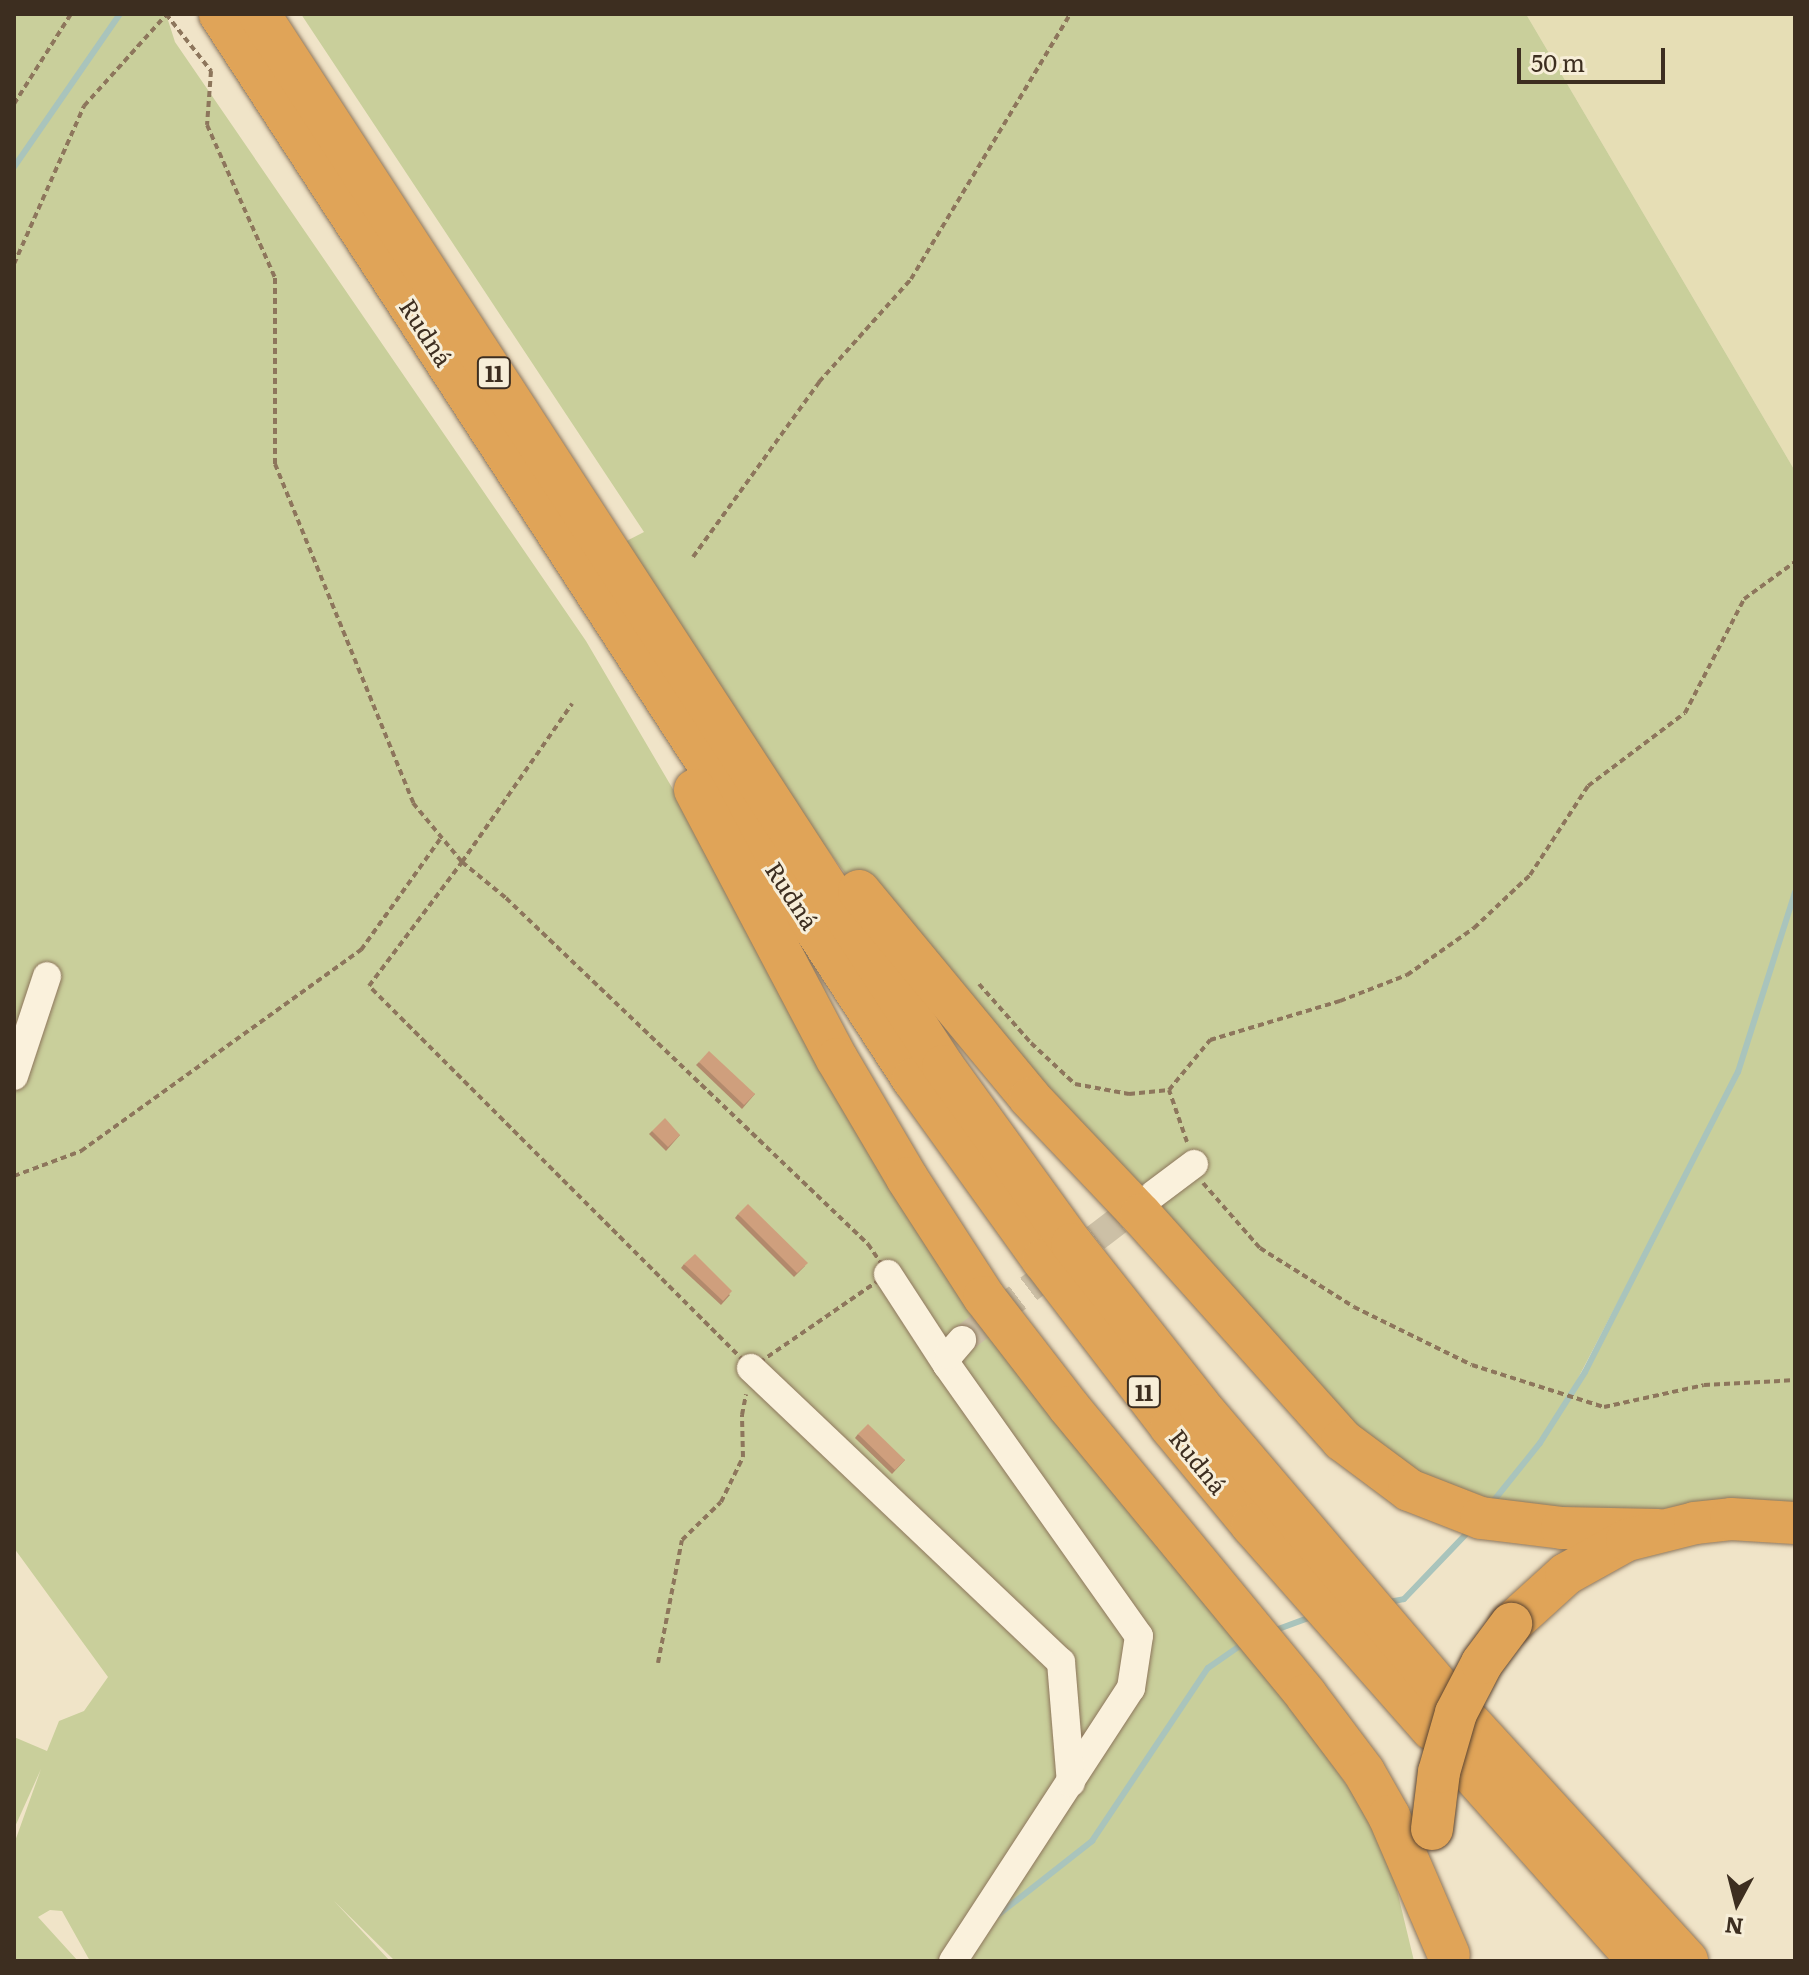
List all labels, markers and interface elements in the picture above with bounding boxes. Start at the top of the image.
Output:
scale bar [1521,32,1669,82]
text: 50 m [1531,44,1585,79]
street label: Rudná [395,293,459,371]
road number: 11 [476,355,512,391]
street label: Rudná [761,856,825,934]
road number: 11 [1126,1374,1162,1410]
street label: Rudná [1164,1423,1234,1499]
north arrow [1697,1863,1777,1943]
text: N [1723,1910,1745,1945]

